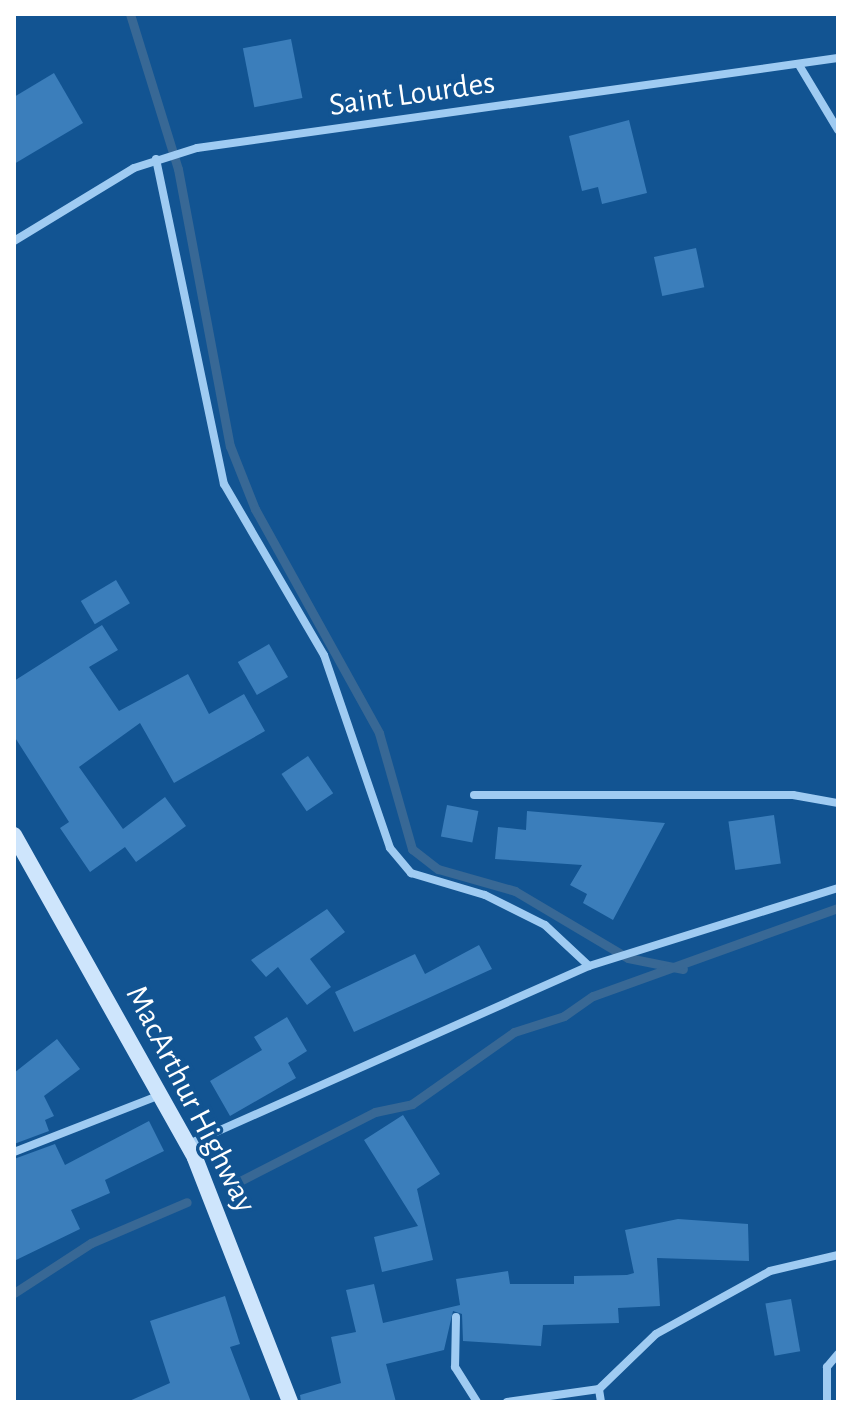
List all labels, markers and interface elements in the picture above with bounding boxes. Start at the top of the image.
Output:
street label: Saint Lourdes [327,63,497,125]
street label: MacArthur Highway [117,979,265,1219]

